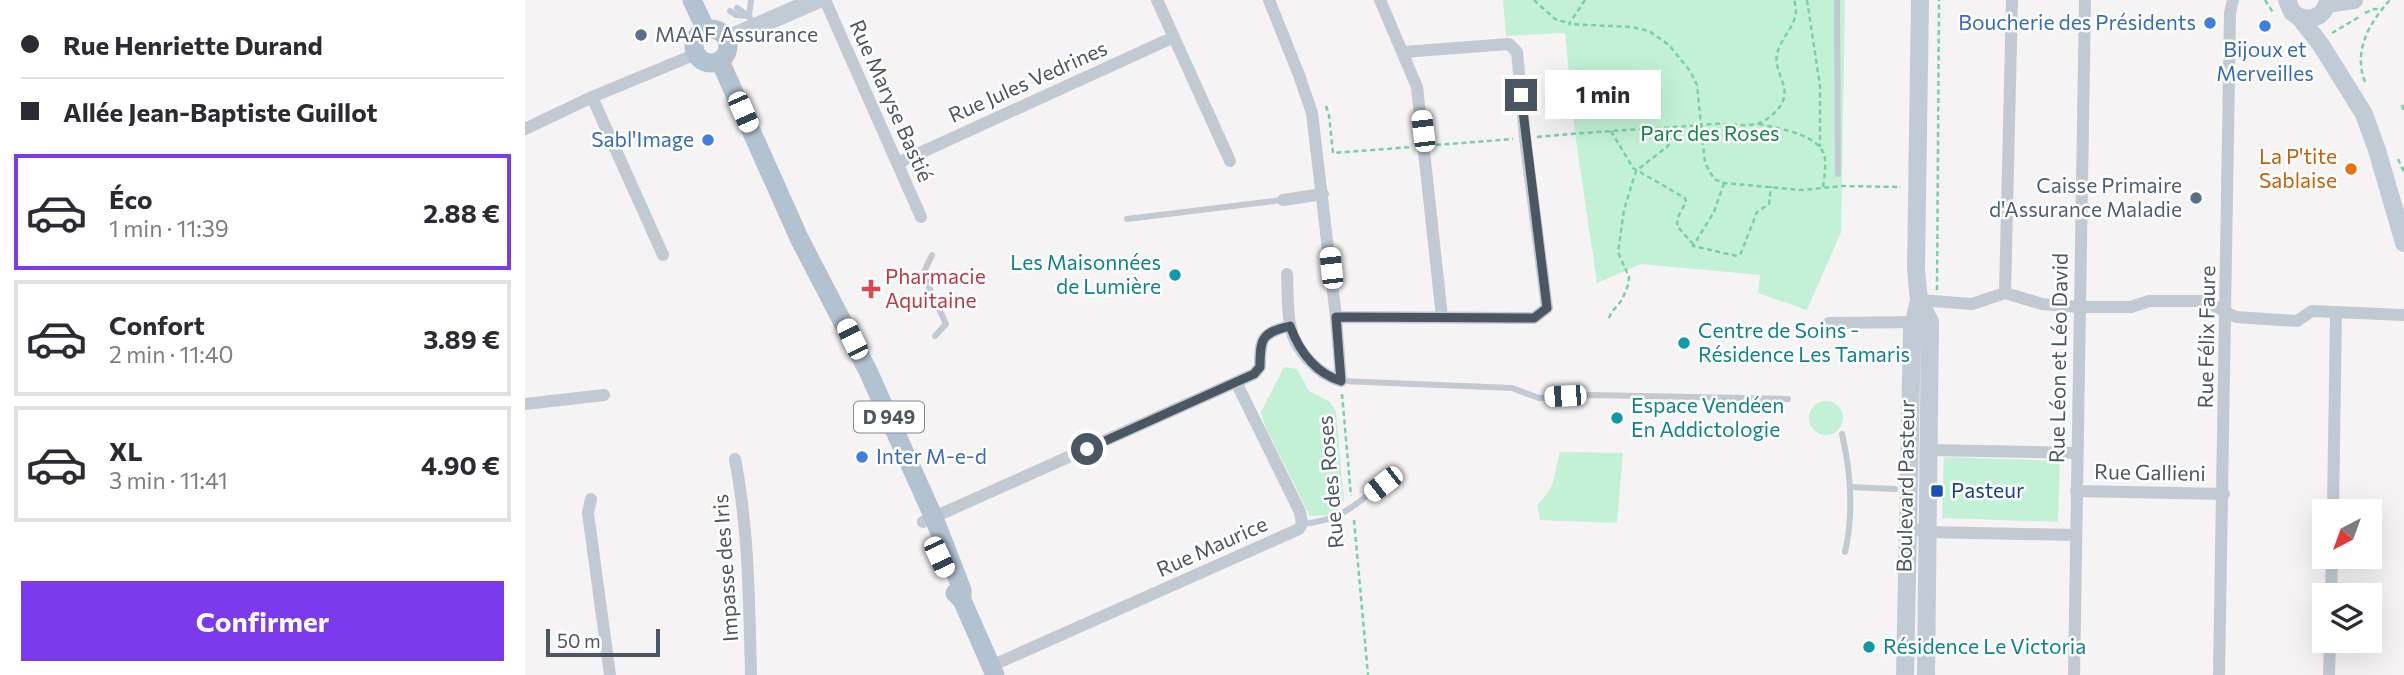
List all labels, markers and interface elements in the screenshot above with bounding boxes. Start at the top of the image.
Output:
place label: Boucherie des Présidents [1958,9,2196,34]
marker: Boucherie des Présidents [2202,15,2218,31]
street label: Rue Maryse Bastié [845,16,939,185]
marker: Bijoux et Merveilles [2257,18,2273,34]
place label: MAAF Assurance [655,21,818,46]
marker: MAAF Assurance [633,27,649,43]
text: Rue Henriette Durand [63,29,323,60]
street label: Rue Jules Vedrines [944,34,1111,127]
place label: Bijoux et Merveilles [2216,36,2314,85]
callout: 1 min [1545,70,1661,119]
route end [1505,79,1537,111]
text: 1 min [1576,80,1630,108]
car [725,89,762,135]
text: Allée Jean-Baptiste Guillot [63,96,378,127]
car [1411,109,1436,153]
park label: Parc des Roses [1640,120,1780,145]
place label: Sabl'Image [591,126,694,151]
marker: Sabl'Image [700,132,716,148]
place label: La P'tite Sablaise [2259,143,2337,192]
marker: La P'tite Sablaise [2343,161,2359,177]
place label: Caisse Primaire d'Assurance Maladie [1989,172,2182,221]
icon: car [25,181,88,244]
text: Éco [109,183,153,214]
marker: Caisse Primaire d'Assurance Maladie [2188,190,2204,206]
text: 2.88 € [423,197,500,228]
text: 1 min · 11:39 [109,214,229,242]
car [1319,246,1344,290]
place label: Les Maisonnées de Lumière [1010,249,1161,298]
street label: Rue Léon et Léo David [2043,253,2072,463]
place label: Pharmacie Aquitaine [885,263,986,312]
street label: Rue Félix Faure [2192,265,2219,409]
marker: Les Maisonnées de Lumière [1167,267,1183,283]
marker: Pharmacie Aquitaine [863,281,879,297]
icon: car [25,307,88,370]
text: Confort [109,309,205,340]
car [834,316,871,362]
place label: Centre de Soins - Résidence Les Tamaris [1698,317,1910,366]
text: 3.89 € [423,323,500,354]
marker: Centre de Soins - Résidence Les Tamaris [1676,335,1692,351]
text: 2 min · 11:40 [109,340,233,368]
car [1544,384,1587,408]
place label: Espace Vendéen En Addictologie [1631,392,1784,441]
street label: Boulevard Pasteur [1890,399,1919,573]
road number: D 949 [854,402,924,432]
marker: Espace Vendéen En Addictologie [1609,410,1625,426]
street label: Rue des Roses [1311,415,1348,550]
icon: car [25,433,88,496]
route start [1071,433,1103,465]
text: XL [109,435,143,466]
place label: Inter M-e-d [876,443,987,468]
text: 4.90 € [421,449,500,480]
marker: Inter M-e-d [854,449,870,465]
street label: Rue Gallieni [2094,458,2206,485]
car [1360,463,1407,505]
text: 3 min · 11:41 [109,466,228,494]
place label: Pasteur [1951,477,2024,502]
marker: Pasteur [1929,483,1945,499]
street label: Impasse des Iris [707,494,742,643]
north arrow [2312,499,2382,569]
map controls [2312,499,2382,653]
street label: Rue Maurice [1152,510,1271,581]
car [921,534,958,580]
button: Confirmer [21,581,504,661]
button: layers [2312,583,2382,653]
scale bar [546,626,660,658]
text: 50 m [557,629,601,652]
place label: Résidence Le Victoria [1883,633,2086,658]
marker: Résidence Le Victoria [1861,639,1877,655]

